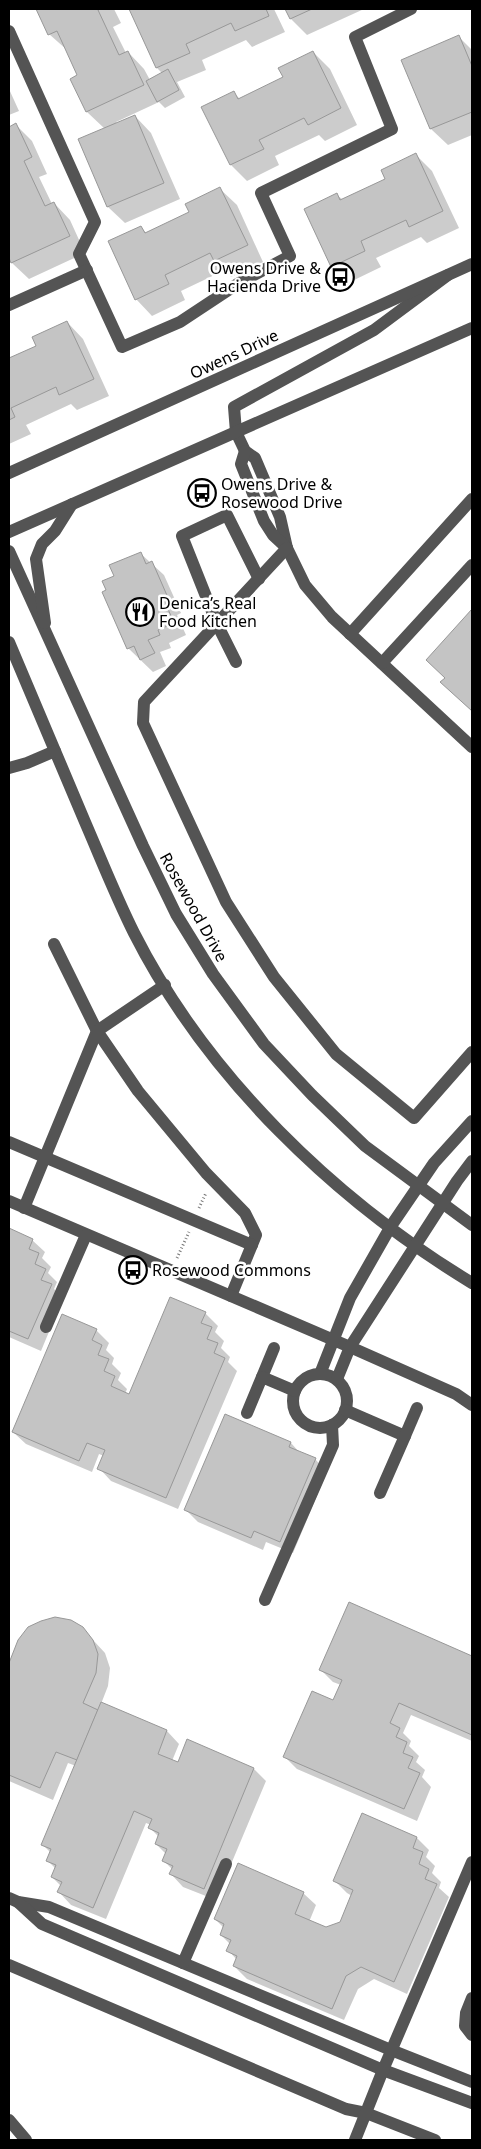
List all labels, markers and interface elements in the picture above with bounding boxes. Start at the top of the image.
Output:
place label: Owens Drive & Hacienda Drive [207,257,321,297]
bus stop icon: Owens Drive & Hacienda Drive [325,262,355,292]
street label: Owens Drive [186,324,282,384]
place label: Owens Drive & Rosewood Drive [221,473,343,513]
bus stop icon: Owens Drive & Rosewood Drive [187,478,217,508]
place label: Denica’s Real Food Kitchen [159,592,257,632]
restaurant icon: Denica’s Real Food Kitchen [125,597,155,627]
street label: Rosewood Drive [155,849,233,965]
bus stop icon: Rosewood Commons [118,1255,148,1285]
place label: Rosewood Commons [152,1259,311,1281]

